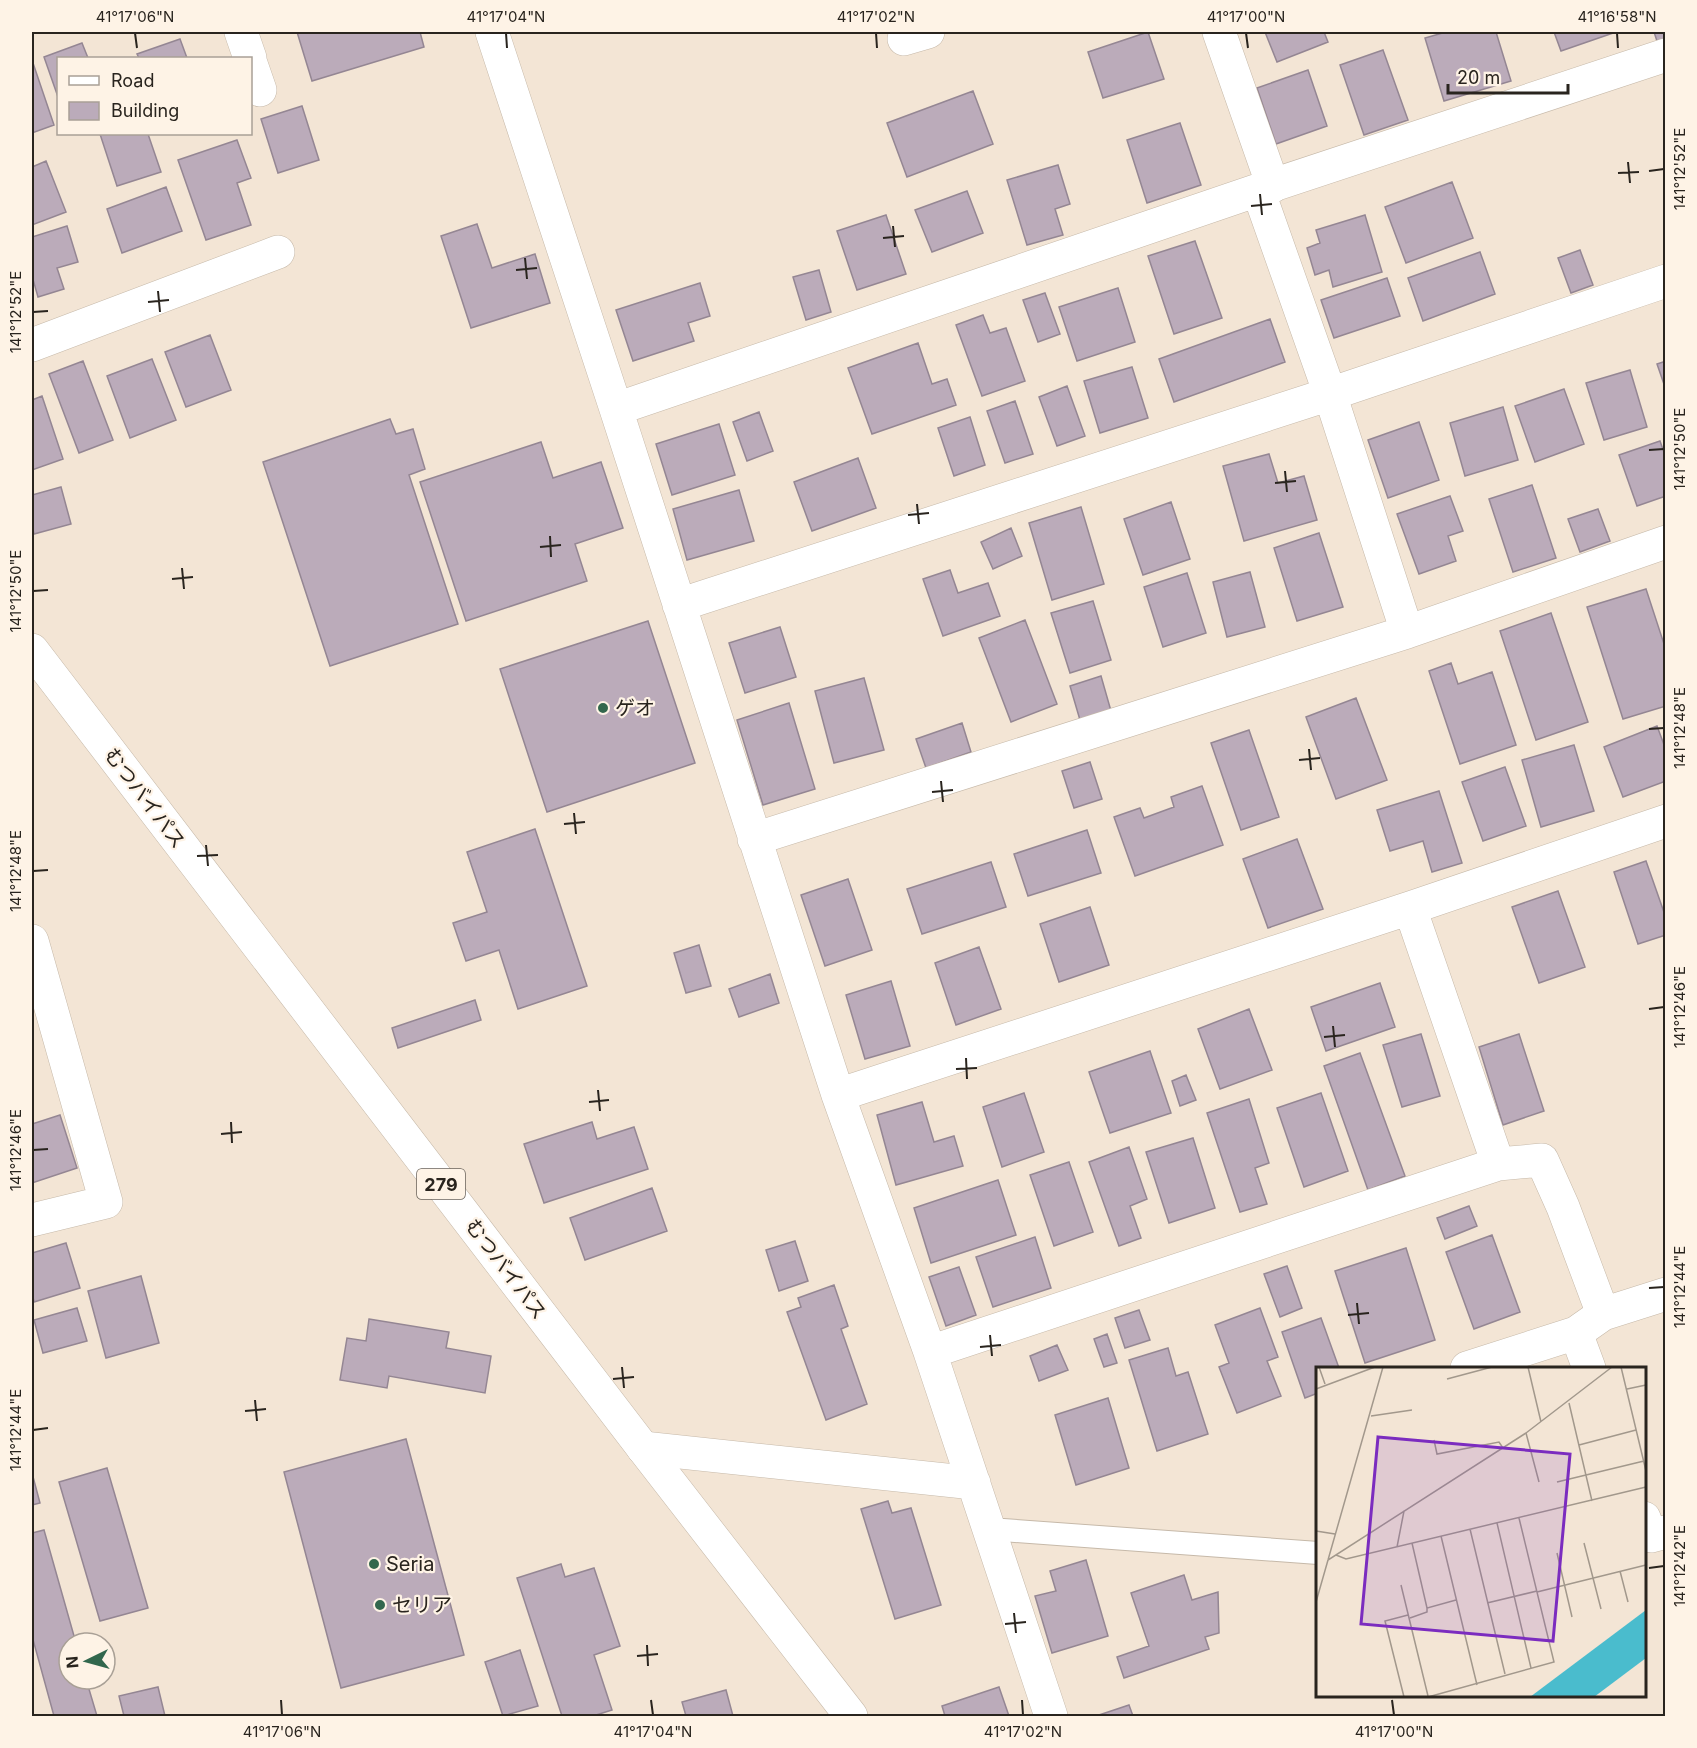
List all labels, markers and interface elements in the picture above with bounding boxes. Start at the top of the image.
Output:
text: 41°17'06"N [96,7,174,26]
text: 41°17'04"N [467,7,545,26]
text: 41°17'02"N [837,7,915,26]
text: 41°17'00"N [1207,7,1285,26]
text: 41°16'58"N [1578,7,1656,26]
legend [57,57,252,135]
scale bar [1448,57,1568,95]
text: 20 m [1457,67,1500,88]
text: Road [111,70,154,91]
text: Building [111,100,179,121]
text: 141°12'52"E [1670,128,1689,210]
text: 141°12'52"E [6,271,25,353]
text: 141°12'50"E [1670,408,1689,490]
text: 141°12'50"E [6,550,25,632]
text: 141°12'48"E [1670,687,1689,769]
place label: ゲオ [615,696,655,720]
marker: ゲオ [596,701,610,715]
street label: むつバイパス [99,743,191,853]
text: 141°12'48"E [6,830,25,912]
text: 141°12'46"E [1670,966,1689,1048]
text: 141°12'46"E [6,1109,25,1191]
road number: 279 [417,1169,465,1199]
street label: むつバイパス [460,1214,552,1324]
text: 141°12'44"E [1670,1246,1689,1328]
inset map [1316,1367,1646,1697]
text: 141°12'44"E [6,1389,25,1471]
text: 141°12'42"E [1670,1525,1689,1607]
place label: Seria [386,1552,434,1576]
marker: Seria [367,1557,381,1571]
place label: セリア [392,1593,452,1617]
marker: セリア [373,1598,387,1612]
north arrow [57,1631,117,1691]
text: N [62,1655,83,1669]
text: 41°17'06"N [243,1722,321,1741]
text: 41°17'04"N [614,1722,692,1741]
text: 41°17'02"N [984,1722,1062,1741]
text: 41°17'00"N [1355,1722,1433,1741]

